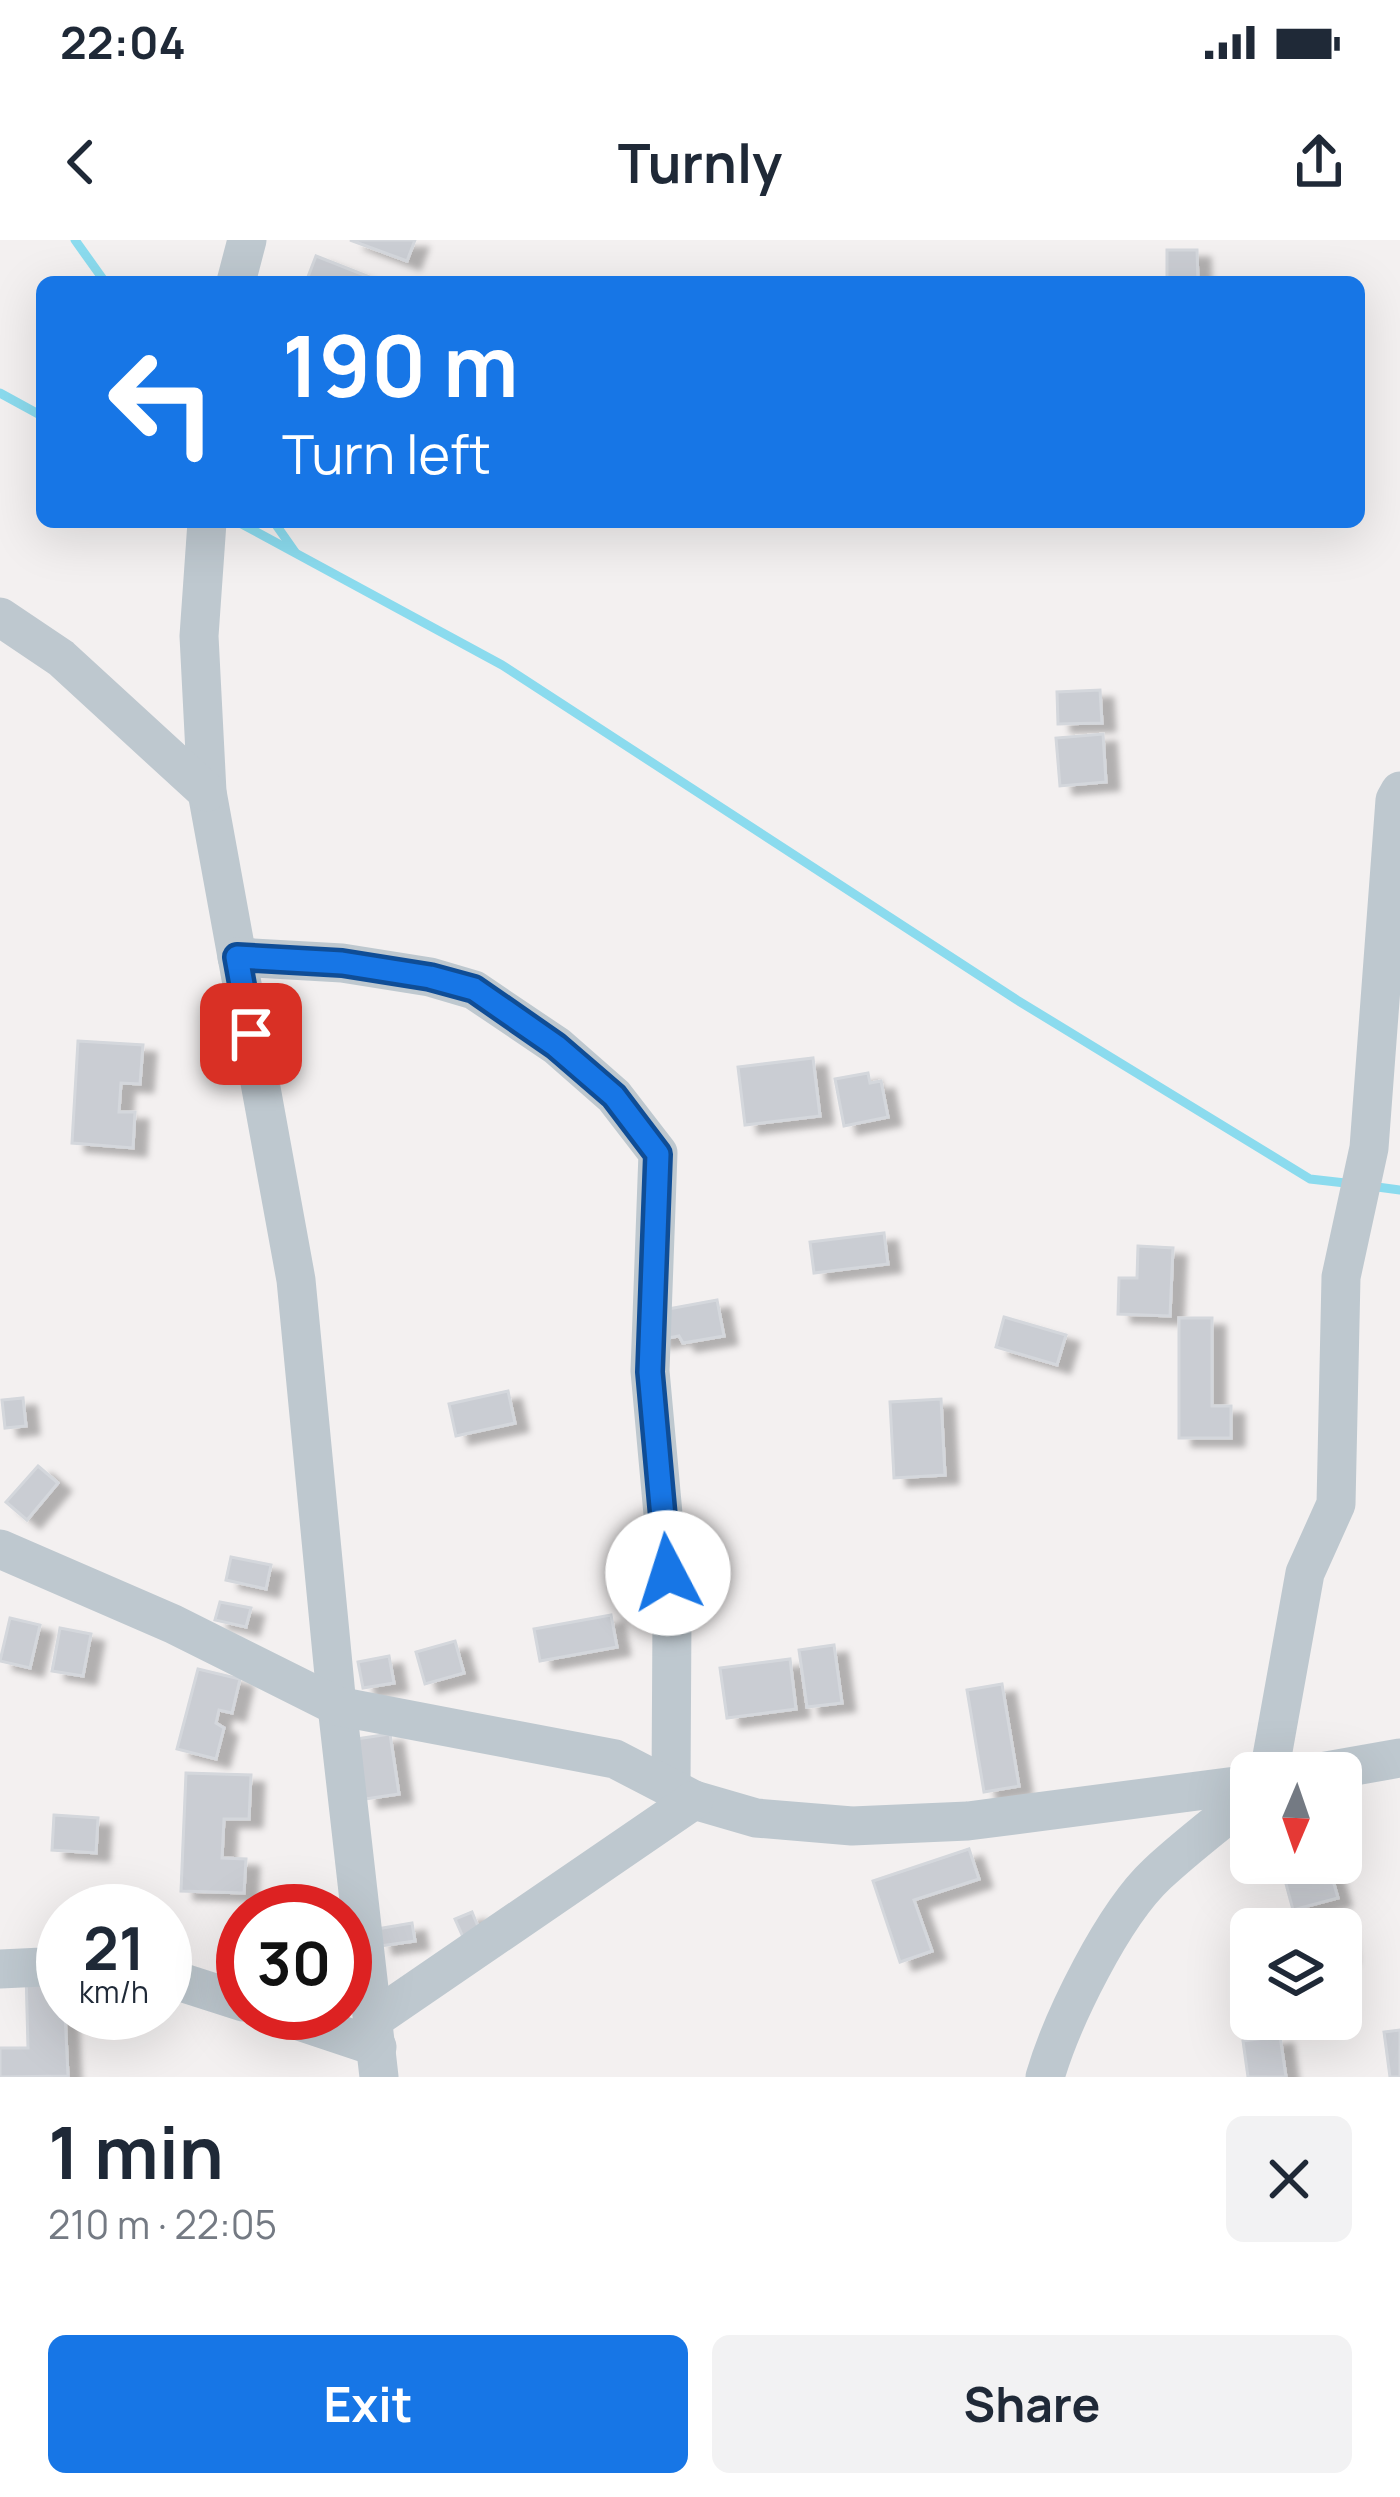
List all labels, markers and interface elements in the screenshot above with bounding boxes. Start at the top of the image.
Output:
text: 22:04 [60,11,186,73]
text: Turnly [618,125,782,199]
icon: back [48,129,114,195]
icon: share [1286,129,1352,195]
text: 190 m [282,307,519,422]
icon: left [84,324,240,480]
text: Turn left [282,416,491,490]
pin [200,983,302,1085]
icon: arrive [218,1001,284,1067]
position arrow [605,1510,731,1636]
north arrow [1230,1752,1362,1884]
map controls [1230,1752,1362,2040]
speed limit sign: 30 [216,1884,372,2040]
text: 21 [83,1906,145,1988]
button: layers [1230,1908,1362,2040]
text: km/h [79,1971,149,2012]
text: 1 min [48,2102,224,2201]
button: close [1226,2116,1352,2242]
text: 210 m · 22:05 [48,2197,277,2251]
button: Exit [48,2335,688,2473]
button: Share [712,2335,1352,2473]

